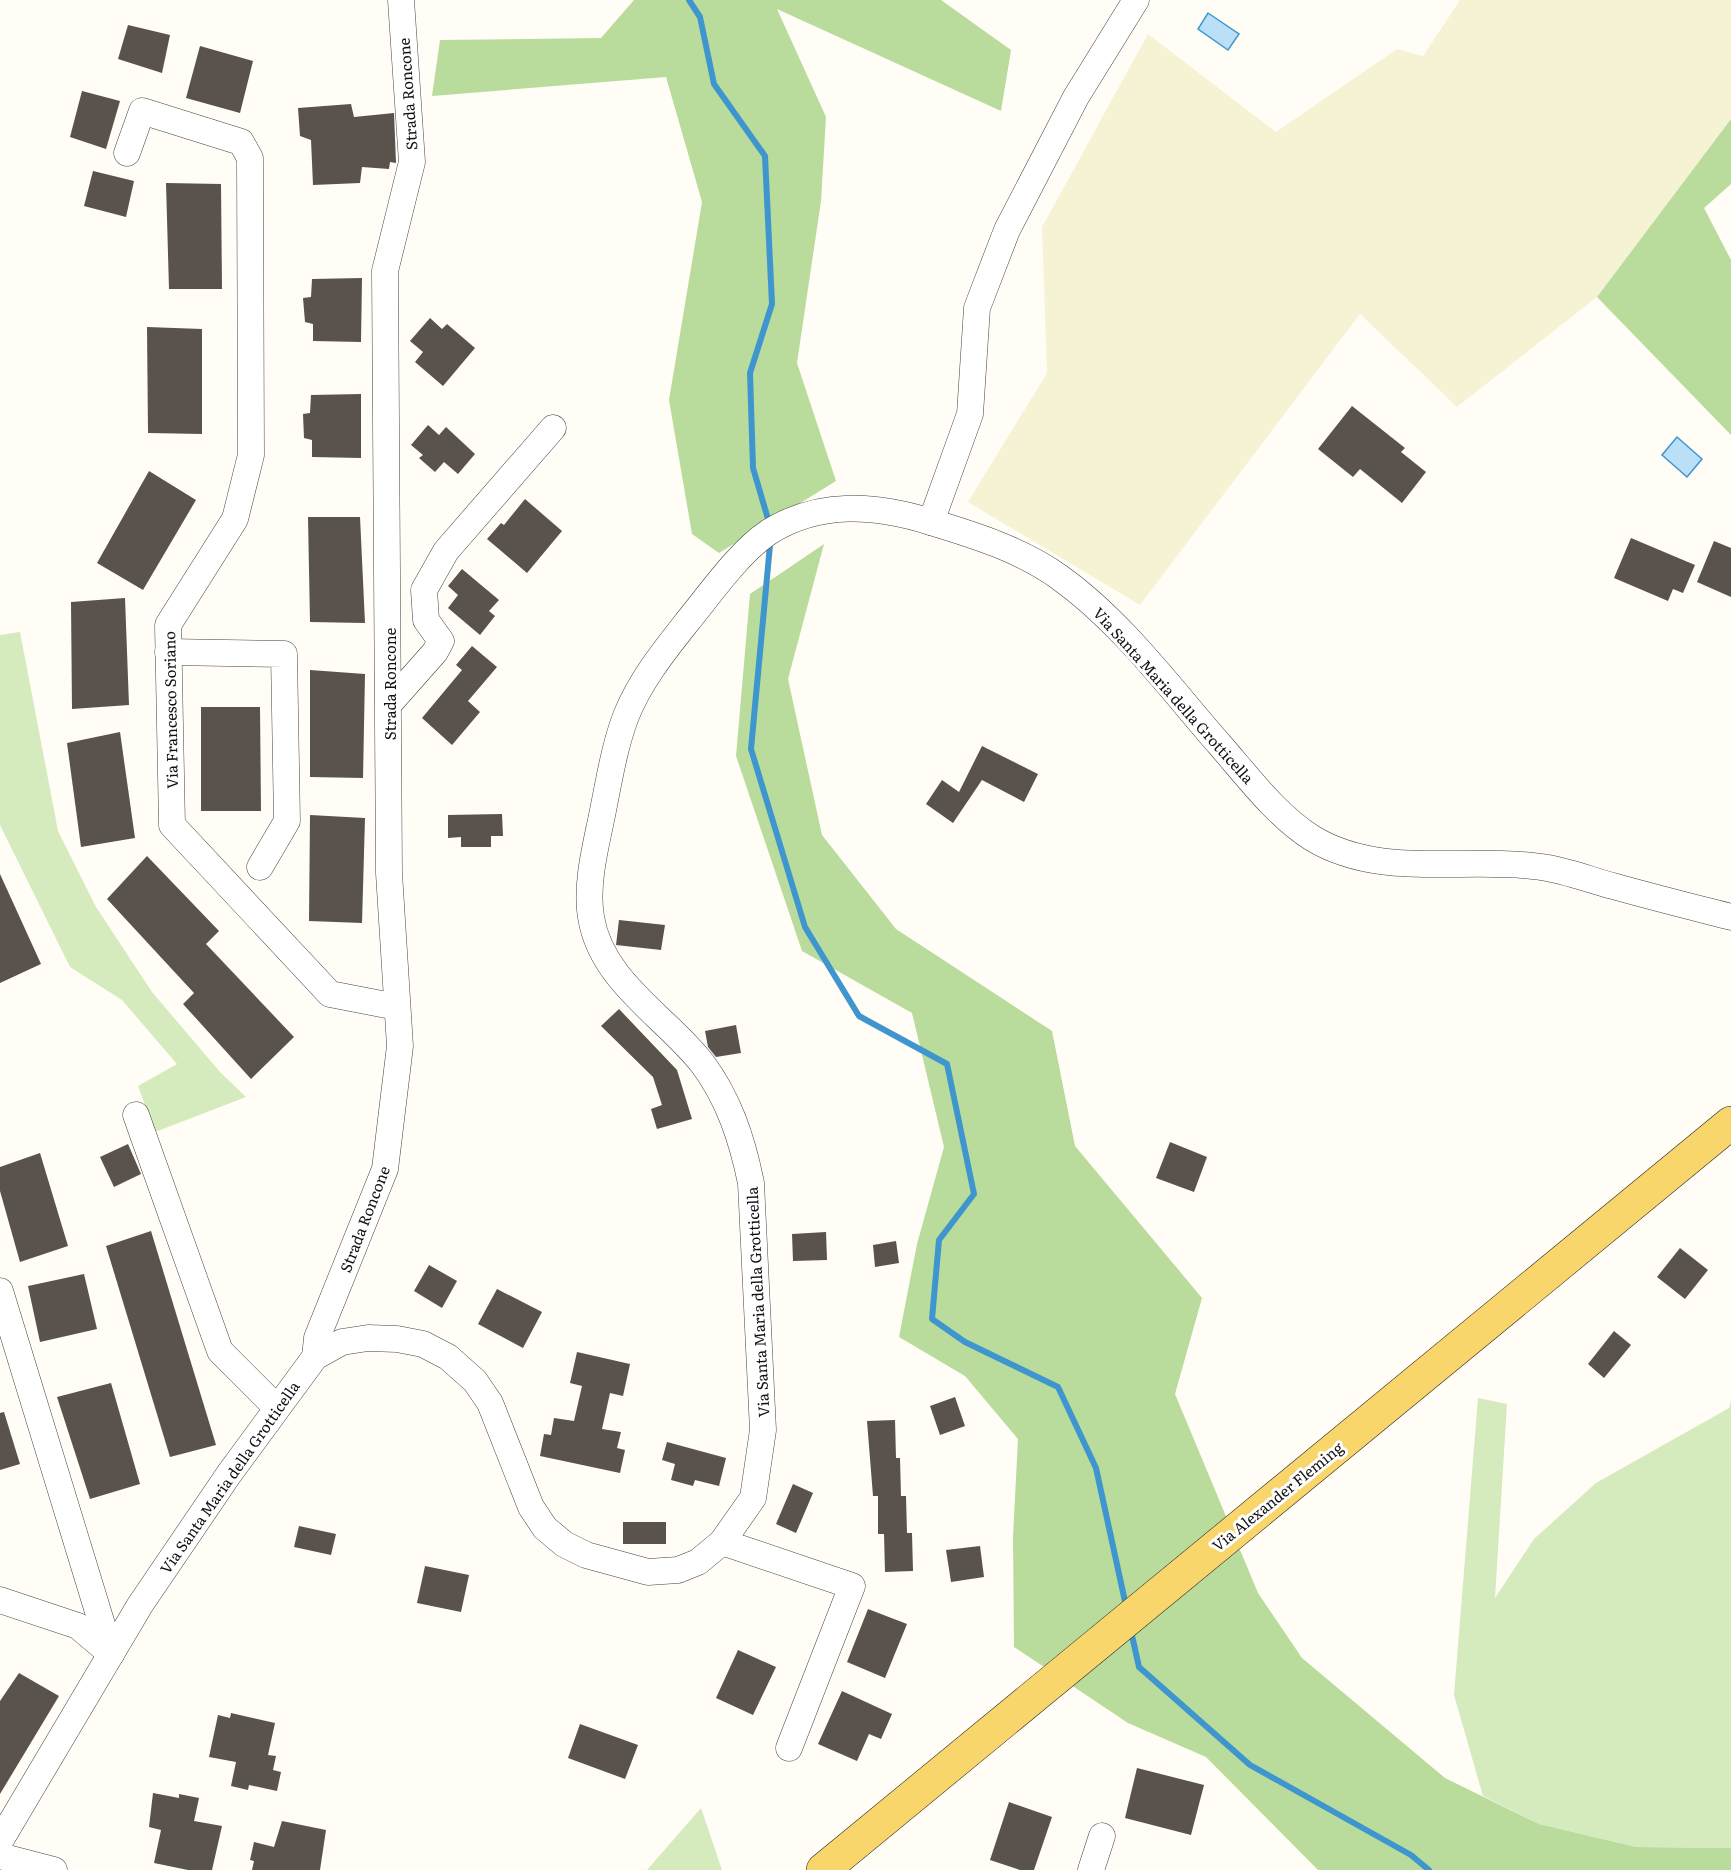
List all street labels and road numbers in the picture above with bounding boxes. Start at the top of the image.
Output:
street label: Strada Roncone [392,37,422,151]
street label: Via Santa Maria della Grotticella [1088,602,1260,789]
street label: Strada Roncone [378,628,401,740]
street label: Via Francesco Soriano [157,631,183,789]
street label: Strada Roncone [333,1162,395,1276]
street label: Via Santa Maria della Grotticella [739,1185,775,1418]
street label: Via Santa Maria della Grotticella [153,1375,305,1578]
street label: Via Alexander Fleming [1206,1435,1348,1556]

